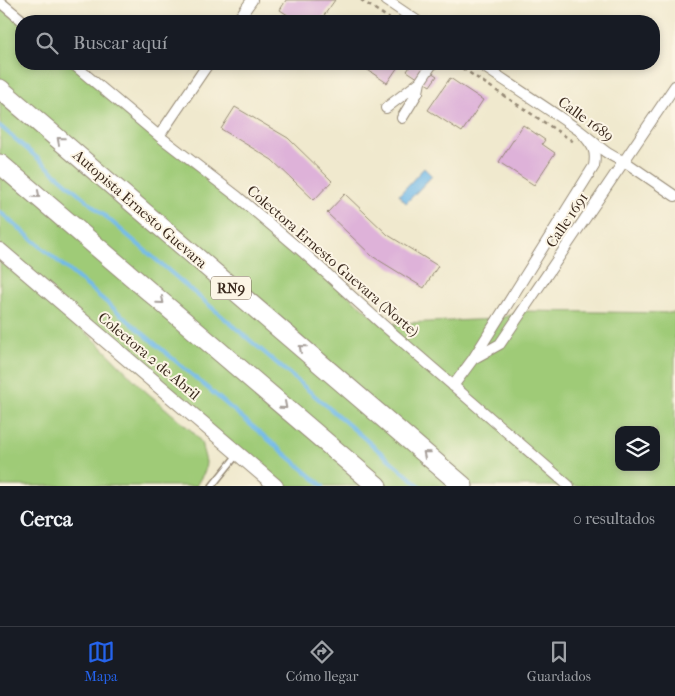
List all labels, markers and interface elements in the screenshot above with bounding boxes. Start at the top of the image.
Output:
search box [15,15,660,70]
icon: search [33,29,61,57]
text: Buscar aquí [73,32,167,54]
street label: Calle 1689 [555,93,618,145]
one-way arrow [56,137,65,146]
street label: Autopista Ernesto Guevara [69,145,212,273]
street label: Colectora Ernesto Guevara (Norte) [243,181,423,341]
street label: Calle 1691 [542,189,592,251]
one-way arrow [31,190,40,198]
road number: RN9 [211,276,251,300]
one-way arrow [155,295,164,304]
street label: Colectora 2 de Abril [94,308,204,404]
one-way arrow [299,345,308,354]
one-way arrow [279,401,288,410]
map controls [615,426,660,471]
button: layers [615,426,660,471]
one-way arrow [422,451,431,460]
text: Cerca [20,507,72,531]
text: 0 resultados [573,509,655,528]
tab: Mapa [84,638,118,685]
tab: Cómo llegar [286,638,358,685]
tab: Guardados [527,638,591,685]

